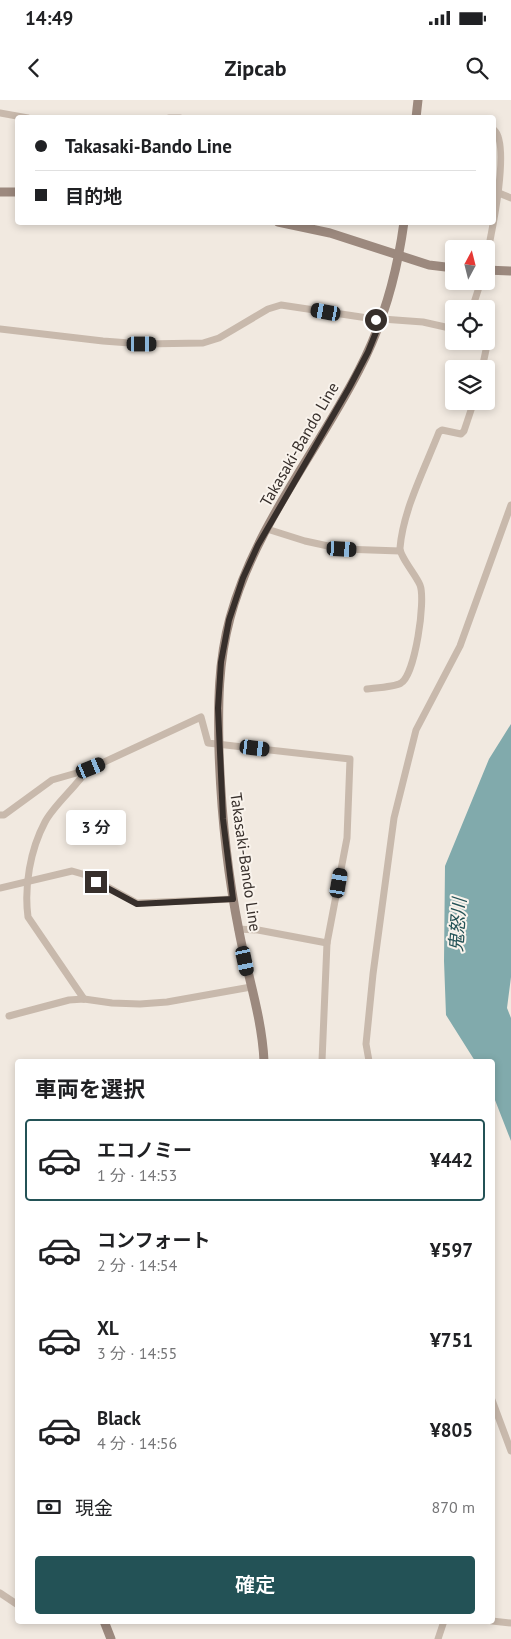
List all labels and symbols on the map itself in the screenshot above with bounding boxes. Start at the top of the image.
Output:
north arrow [445,240,495,290]
car [309,302,342,322]
route start [365,309,387,331]
car [127,337,157,352]
street label: Takasaki-Bando Line [255,378,343,510]
car [326,541,357,557]
car [239,739,270,757]
car [74,755,107,781]
street label: Takasaki-Bando Line [226,791,266,933]
callout: 3 分 [66,810,126,844]
car [329,867,348,899]
route end [85,871,107,893]
water label: 鬼怒川 [444,895,471,953]
car [234,945,255,977]

